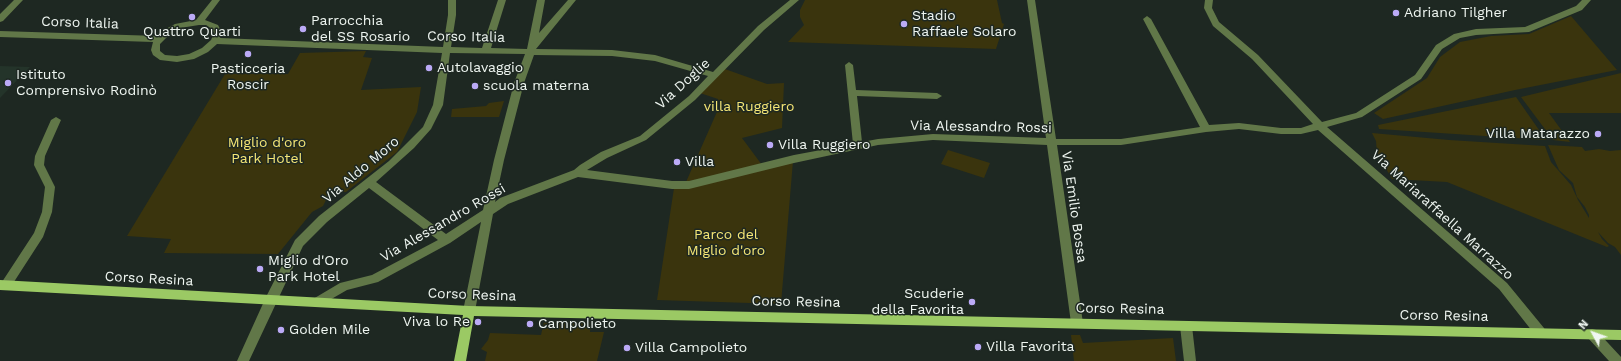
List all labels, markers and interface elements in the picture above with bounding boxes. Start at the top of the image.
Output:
place label: Adriano Tilgher [1404,5,1507,21]
place label: Stadio Raffaele Solaro [912,8,1016,40]
marker: Adriano Tilgher [1391,8,1401,18]
marker: Quattro Quarti [187,12,197,22]
street label: Corso Italia [41,13,119,33]
place label: Parrocchia del SS Rosario [311,13,410,46]
marker: Stadio Raffaele Solaro [899,19,909,29]
place label: Quattro Quarti [143,24,241,40]
marker: Parrocchia del SS Rosario [298,24,308,34]
street label: Corso Italia [427,28,505,46]
marker: Pasticceria Roscir [243,49,253,59]
street label: Via Doglie [652,55,714,113]
place label: Autolavaggio [437,60,523,76]
place label: Pasticceria Roscir [211,61,285,94]
marker: Autolavaggio [424,63,434,73]
place label: Istituto Comprensivo Rodinò [16,67,157,100]
marker: Istituto Comprensivo Rodinò [3,78,13,88]
place label: scuola materna [483,78,589,94]
marker: scuola materna [470,81,480,91]
park label: villa Ruggiero [704,99,794,115]
street label: Via Alessandro Rossi [910,117,1052,137]
place label: Villa Matarazzo [1486,126,1590,142]
marker: Villa Matarazzo [1593,129,1603,139]
street label: Via Aldo Moro [319,133,403,207]
park label: Miglio d'oro Park Hotel [228,135,306,168]
place label: Villa Ruggiero [778,137,870,153]
marker: Villa Ruggiero [765,140,775,150]
street label: Via Mariaraffaella Marrazzo [1367,147,1517,283]
street label: Via Emilio Bossa [1058,150,1090,264]
place label: Villa [685,154,714,170]
marker: Villa [672,157,682,167]
street label: Via Alessandro Rossi [377,180,509,266]
park label: Parco del Miglio d'oro [687,227,765,260]
place label: Miglio d'Oro Park Hotel [268,253,349,286]
marker: Miglio d'Oro Park Hotel [255,264,265,274]
street label: Corso Resina [104,268,194,290]
street label: Corso Resina [427,285,517,305]
place label: Scuderie della Favorita [871,286,964,318]
street label: Corso Resina [751,293,841,311]
marker: Scuderie della Favorita [967,297,977,307]
street label: Corso Resina [1075,300,1165,318]
street label: Corso Resina [1399,307,1489,325]
north arrow [1573,313,1613,353]
place label: Viva lo Re [403,314,470,330]
place label: Campolieto [538,316,616,332]
marker: Viva lo Re [473,317,483,327]
text: N [1576,317,1591,332]
marker: Campolieto [525,319,535,329]
place label: Golden Mile [289,322,370,338]
marker: Golden Mile [276,325,286,335]
place label: Villa Favorita [986,339,1074,355]
place label: Villa Campolieto [635,340,747,356]
marker: Villa Favorita [973,342,983,352]
marker: Villa Campolieto [622,343,632,353]

